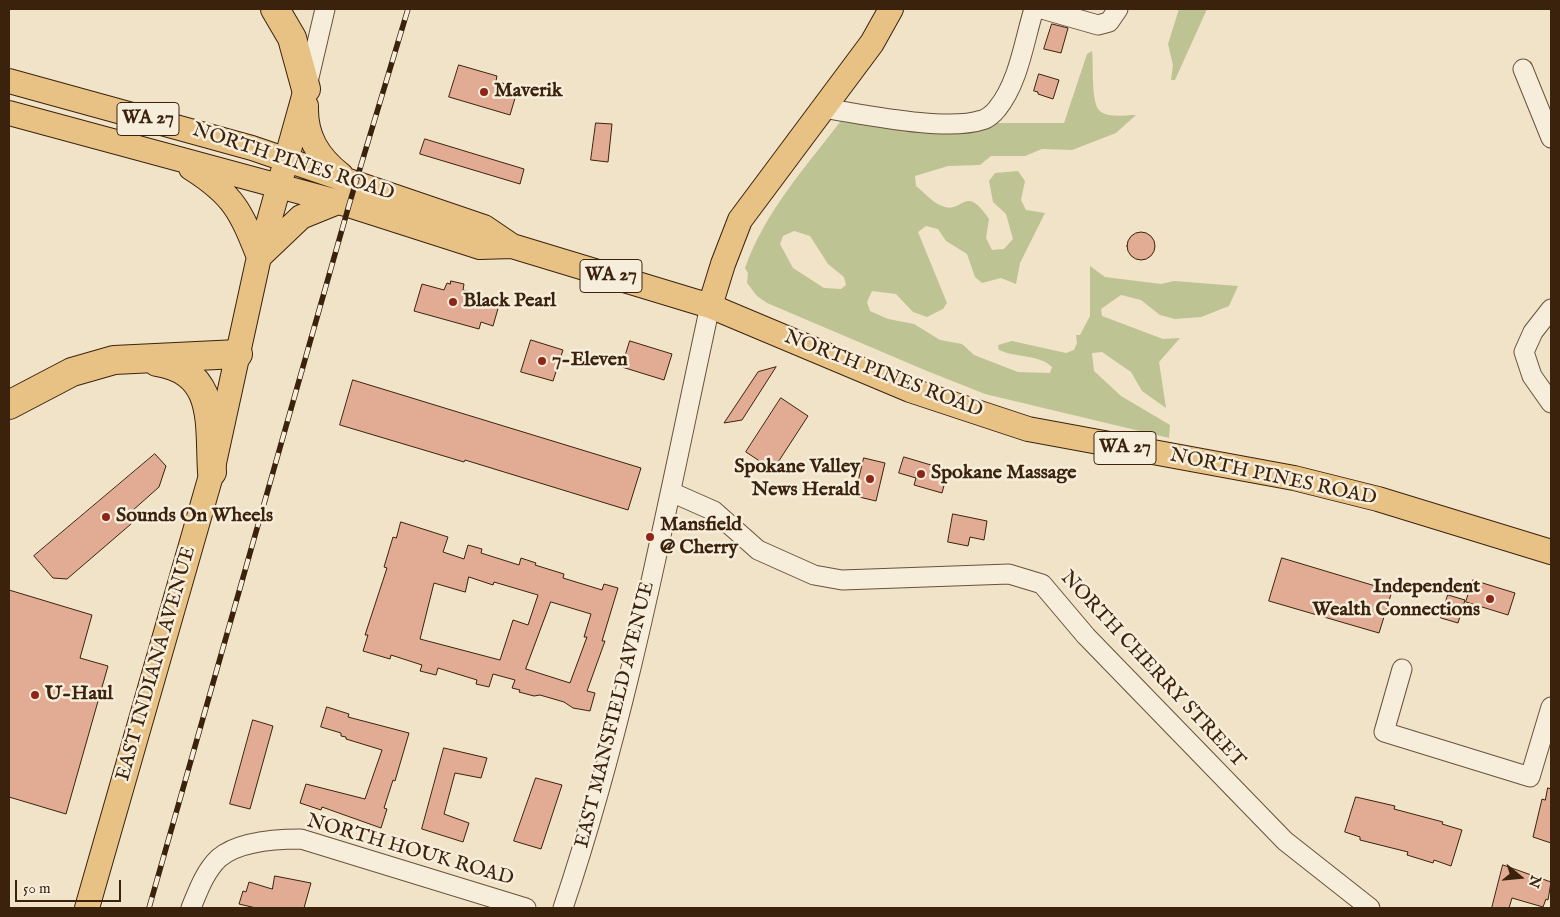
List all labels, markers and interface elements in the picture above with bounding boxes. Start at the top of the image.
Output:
place label: Maverik [494,80,563,104]
marker: Maverik [478,86,490,98]
road number: WA 27 [117,102,179,136]
street label: NORTH PINES ROAD [189,119,397,207]
road number: WA 27 [580,260,642,292]
place label: Black Pearl [463,290,556,314]
marker: Black Pearl [447,296,459,308]
street label: NORTH PINES ROAD [780,326,986,424]
place label: 7-Eleven [552,349,628,373]
marker: 7-Eleven [536,355,548,367]
road number: WA 27 [1094,432,1156,464]
street label: NORTH PINES ROAD [1167,444,1379,512]
place label: Spokane Valley News Herald [734,456,860,503]
place label: Spokane Massage [931,462,1077,486]
marker: Spokane Massage [915,468,927,480]
marker: Spokane Valley News Herald [864,473,876,485]
place label: Sounds On Wheels [116,505,273,529]
marker: Sounds On Wheels [100,511,112,523]
place label: Mansfield @ Cherry [660,514,742,561]
marker: Mansfield @ Cherry [644,531,656,543]
street label: EAST INDIANA AVENUE [112,544,202,784]
street label: NORTH CHERRY STREET [1055,567,1249,773]
place label: Independent Wealth Connections [1312,576,1480,623]
street label: EAST MANSFIELD AVENUE [571,579,661,851]
marker: Independent Wealth Connections [1484,593,1496,605]
place label: U-Haul [45,683,113,707]
marker: U-Haul [29,689,41,701]
street label: NORTH HOUK ROAD [304,810,516,892]
north arrow [1495,852,1545,902]
scale bar [18,870,124,902]
text: N [1524,873,1545,890]
text: 50 m [23,879,51,898]

